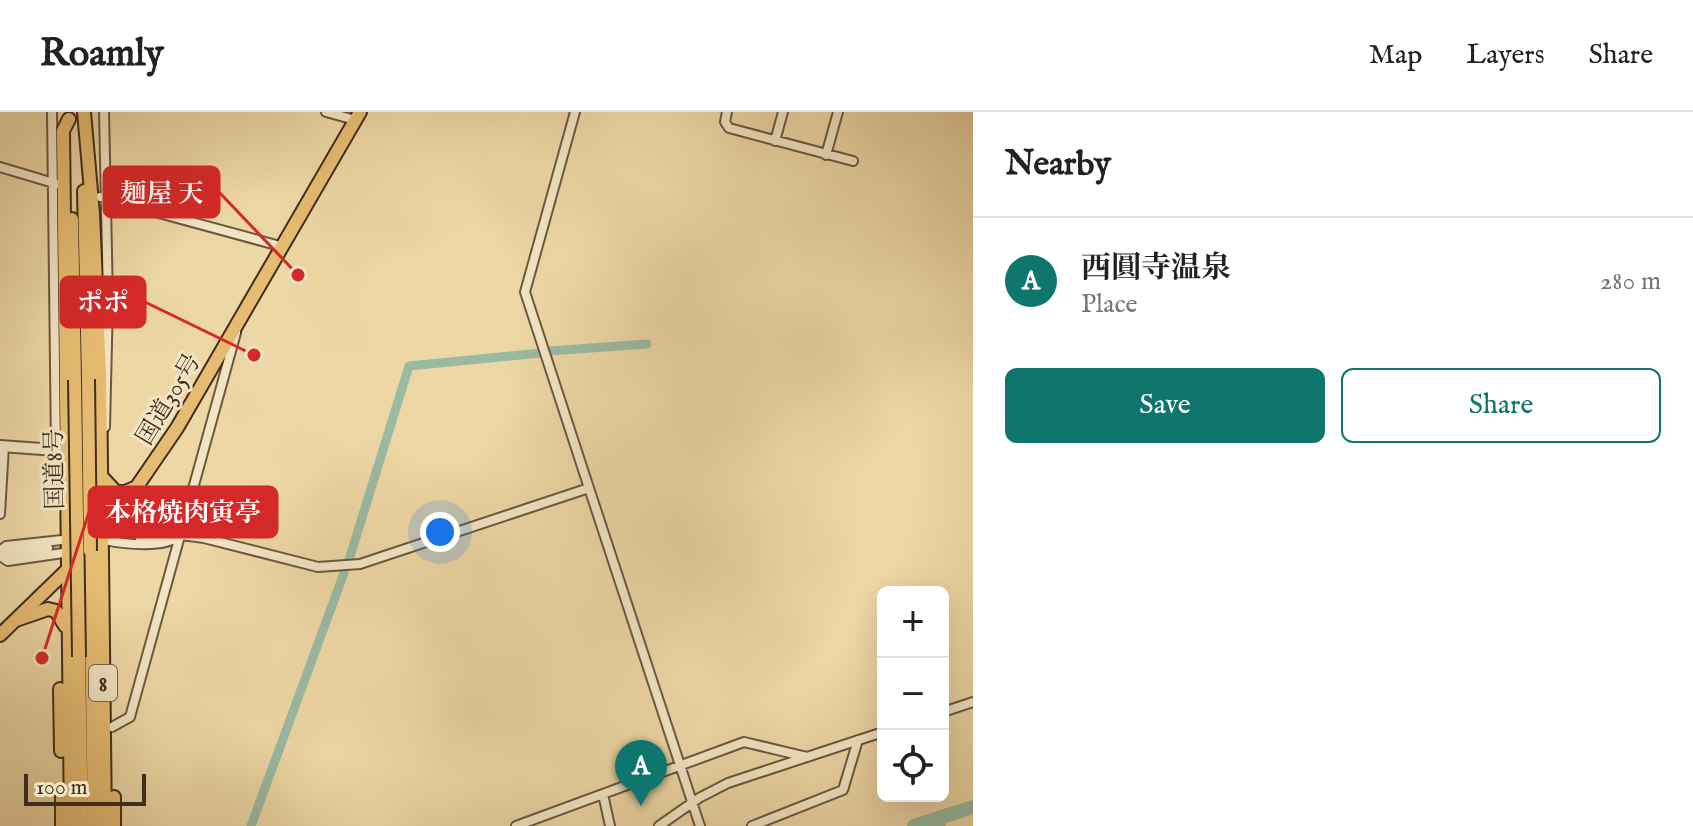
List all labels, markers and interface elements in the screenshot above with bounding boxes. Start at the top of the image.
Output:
text: Roamly [40,31,164,79]
text: Map [1369,38,1422,73]
text: Layers [1466,38,1545,73]
text: Share [1589,38,1653,73]
text: Nearby [1005,143,1111,186]
callout: 麺屋 天 [104,167,219,217]
text: 麺屋 天 [120,178,204,211]
text: 西圓寺温泉 [1081,250,1231,288]
text: A [1022,265,1040,298]
text: 280 m [1600,265,1661,298]
callout: ポポ [61,277,145,327]
text: ポポ [77,287,129,320]
text: Place [1081,288,1137,321]
street label: 国道305号 [130,348,209,451]
button: Save [1005,368,1325,443]
button: Share [1341,368,1661,443]
street label: 国道8号 [39,428,72,510]
callout: 本格焼肉寅亭 [89,487,277,537]
text: 本格焼肉寅亭 [105,497,261,530]
your location [420,512,460,552]
map controls [877,586,949,802]
button: + [877,586,949,658]
button: − [877,658,949,730]
road number: 8 [89,665,117,701]
button: locate [877,730,949,802]
pin: A [615,740,667,806]
scale bar [24,770,146,806]
text: 100 m [36,774,88,802]

